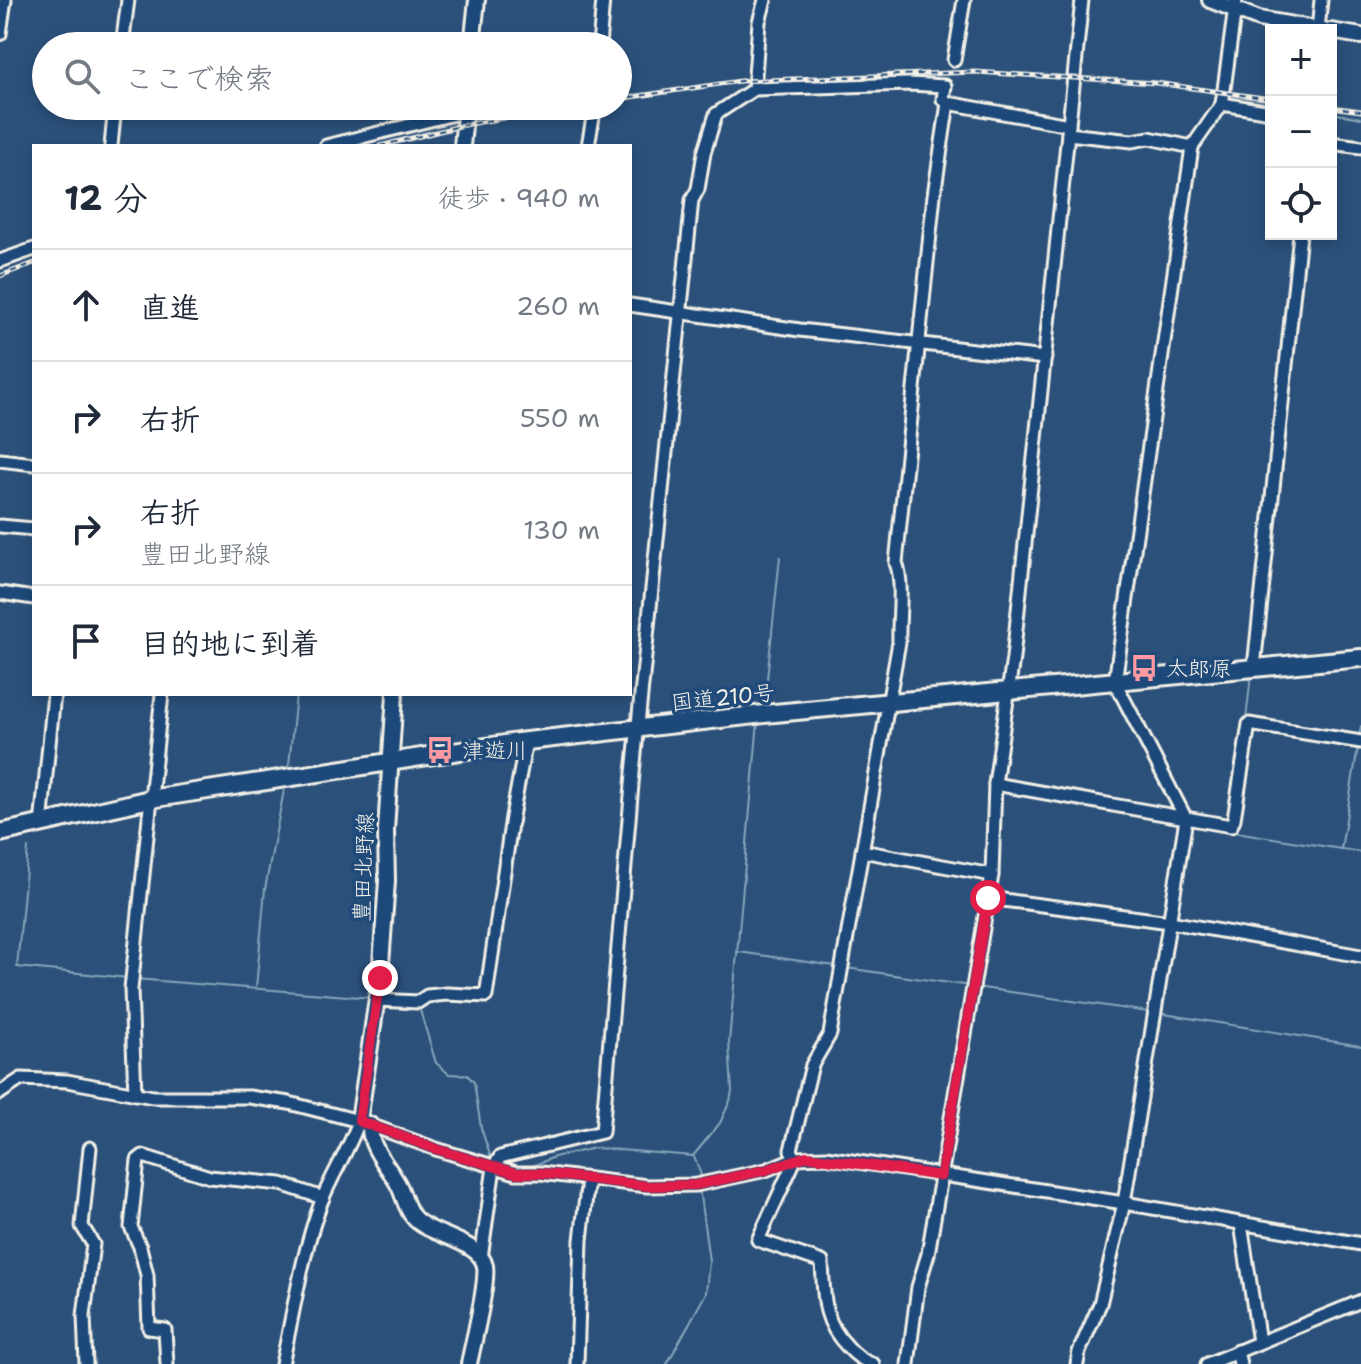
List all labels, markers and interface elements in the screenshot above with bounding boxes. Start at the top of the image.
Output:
map controls [1265,24,1337,240]
button: + [1265,24,1337,96]
search box [32,32,632,120]
icon: search [60,54,104,98]
text: ここで検索 [124,58,274,99]
button: − [1265,96,1337,168]
button: locate [1265,168,1337,240]
text: 12 分 [64,175,148,221]
text: 徒歩 · 940 m [438,180,600,215]
icon: ahead [64,283,108,327]
text: 直進 [140,287,200,328]
text: 260 m [516,288,600,323]
icon: right [64,395,108,439]
text: 右折 [140,399,200,440]
text: 550 m [520,400,600,435]
text: 右折 [140,492,200,533]
icon: right [64,507,108,551]
text: 130 m [523,512,600,547]
text: 豊田北野線 [140,536,270,571]
icon: arrive [64,619,108,663]
text: 目的地に到着 [140,623,320,664]
bus stop icon: 太郎原 [1129,653,1159,683]
place label: 太郎原 [1166,654,1232,683]
street label: 国道210号 [670,678,776,717]
bus stop icon: 津遊川 [425,735,455,765]
place label: 津遊川 [462,736,528,765]
street label: 豊田北野線 [347,812,380,922]
route start [970,880,1006,916]
route end [362,960,398,996]

